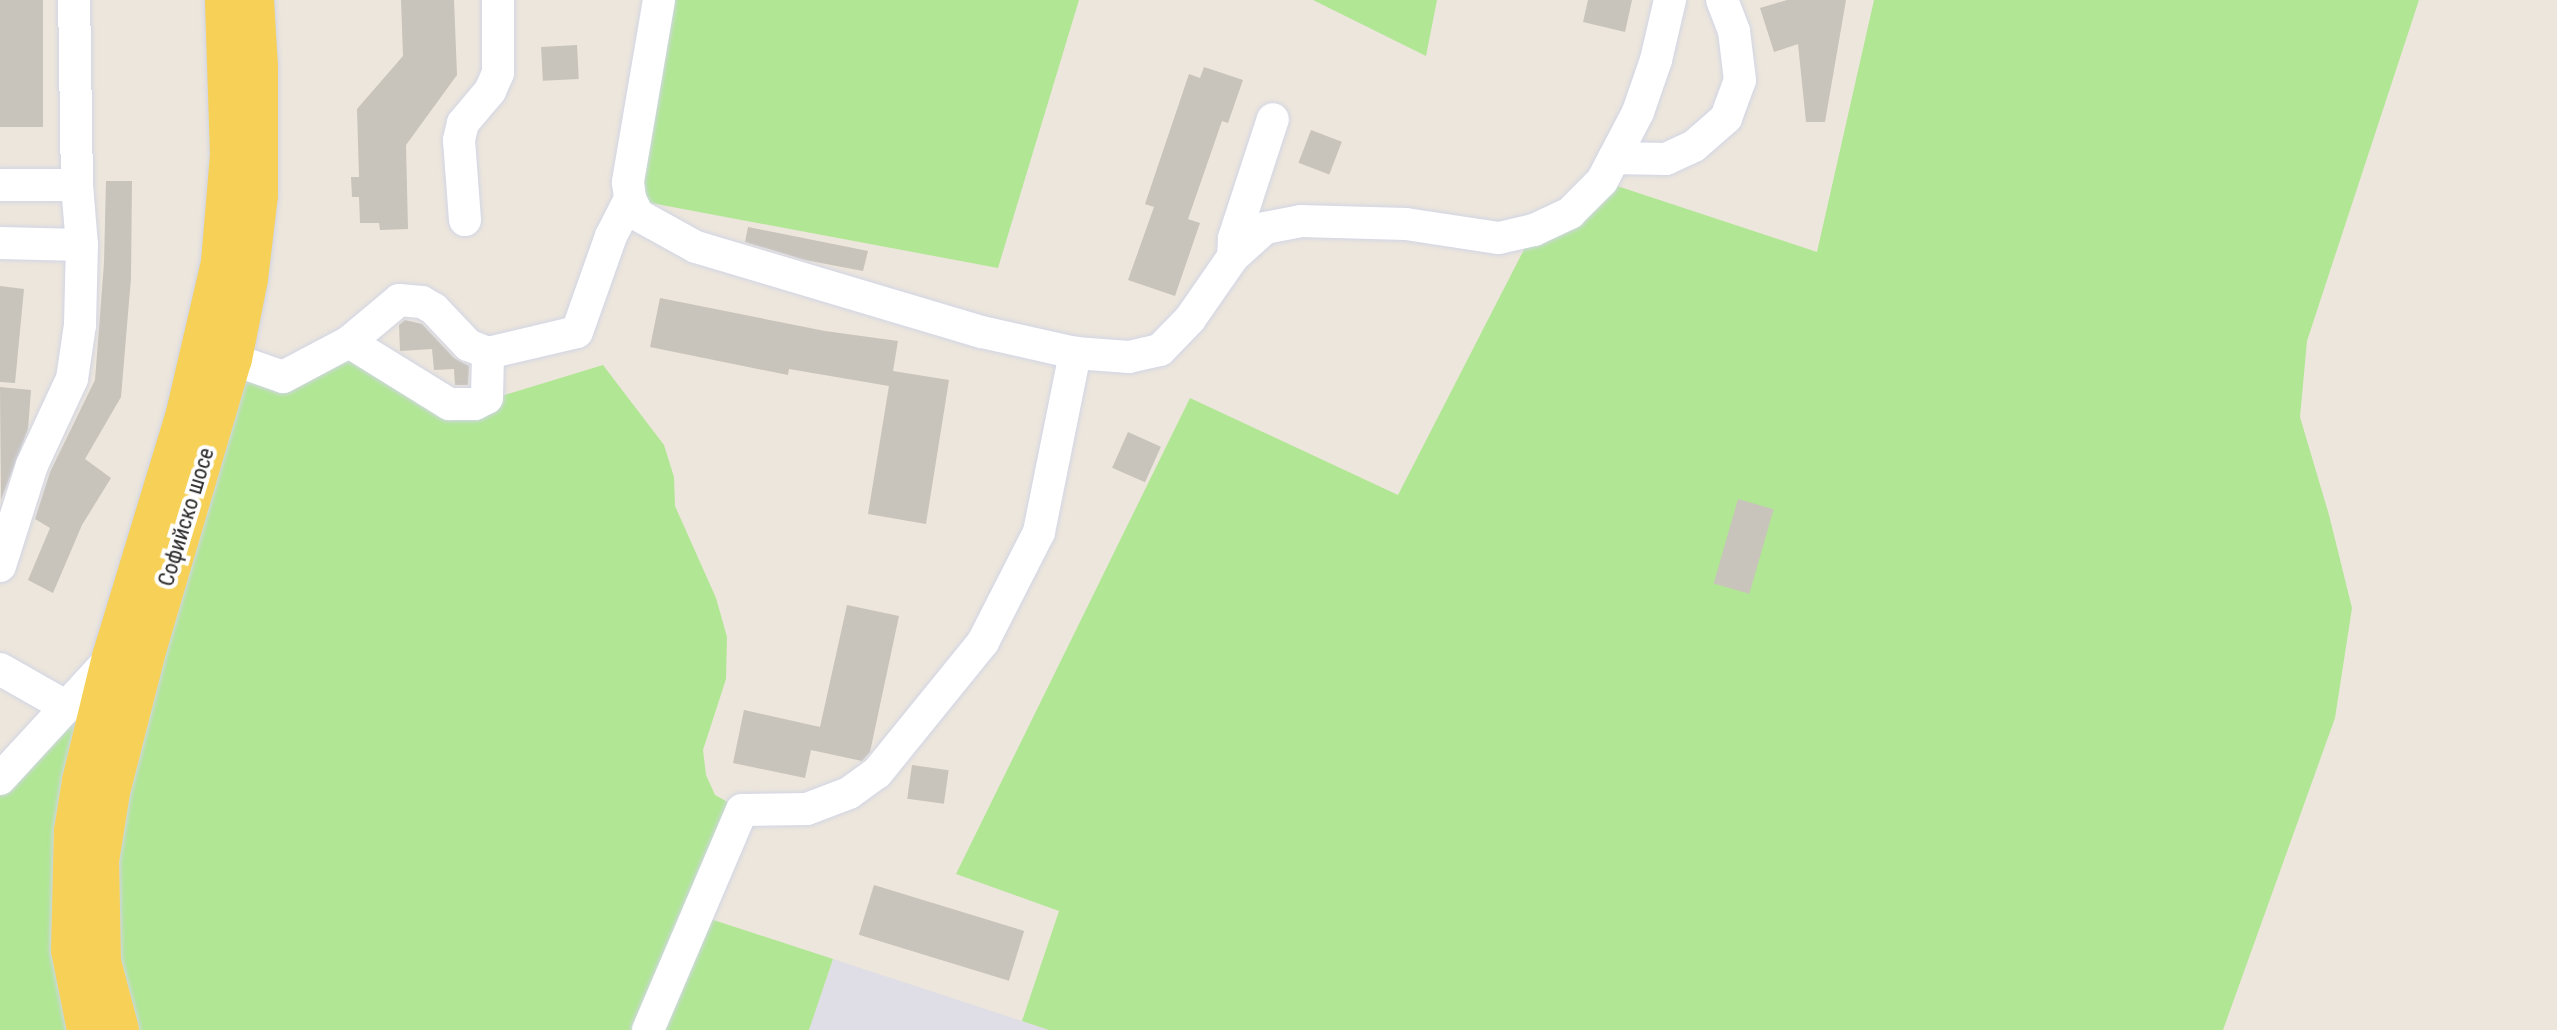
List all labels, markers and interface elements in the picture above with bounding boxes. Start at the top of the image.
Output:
street label: Софийско шосе [152,445,220,589]

